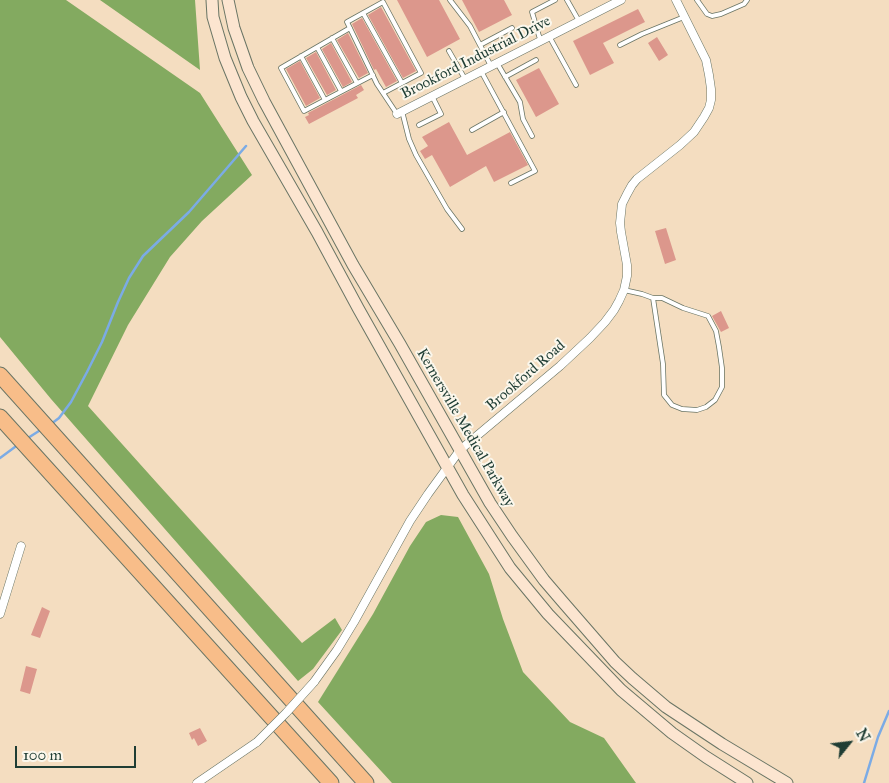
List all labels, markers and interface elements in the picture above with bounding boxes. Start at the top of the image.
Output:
street label: Brookford Industrial Drive [398,12,554,104]
street label: Brookford Road [483,337,569,415]
street label: Kernersville Medical Parkway [412,346,518,510]
north arrow [824,718,874,768]
text: N [852,726,873,745]
scale bar [18,736,139,768]
text: 100 m [23,746,62,764]

